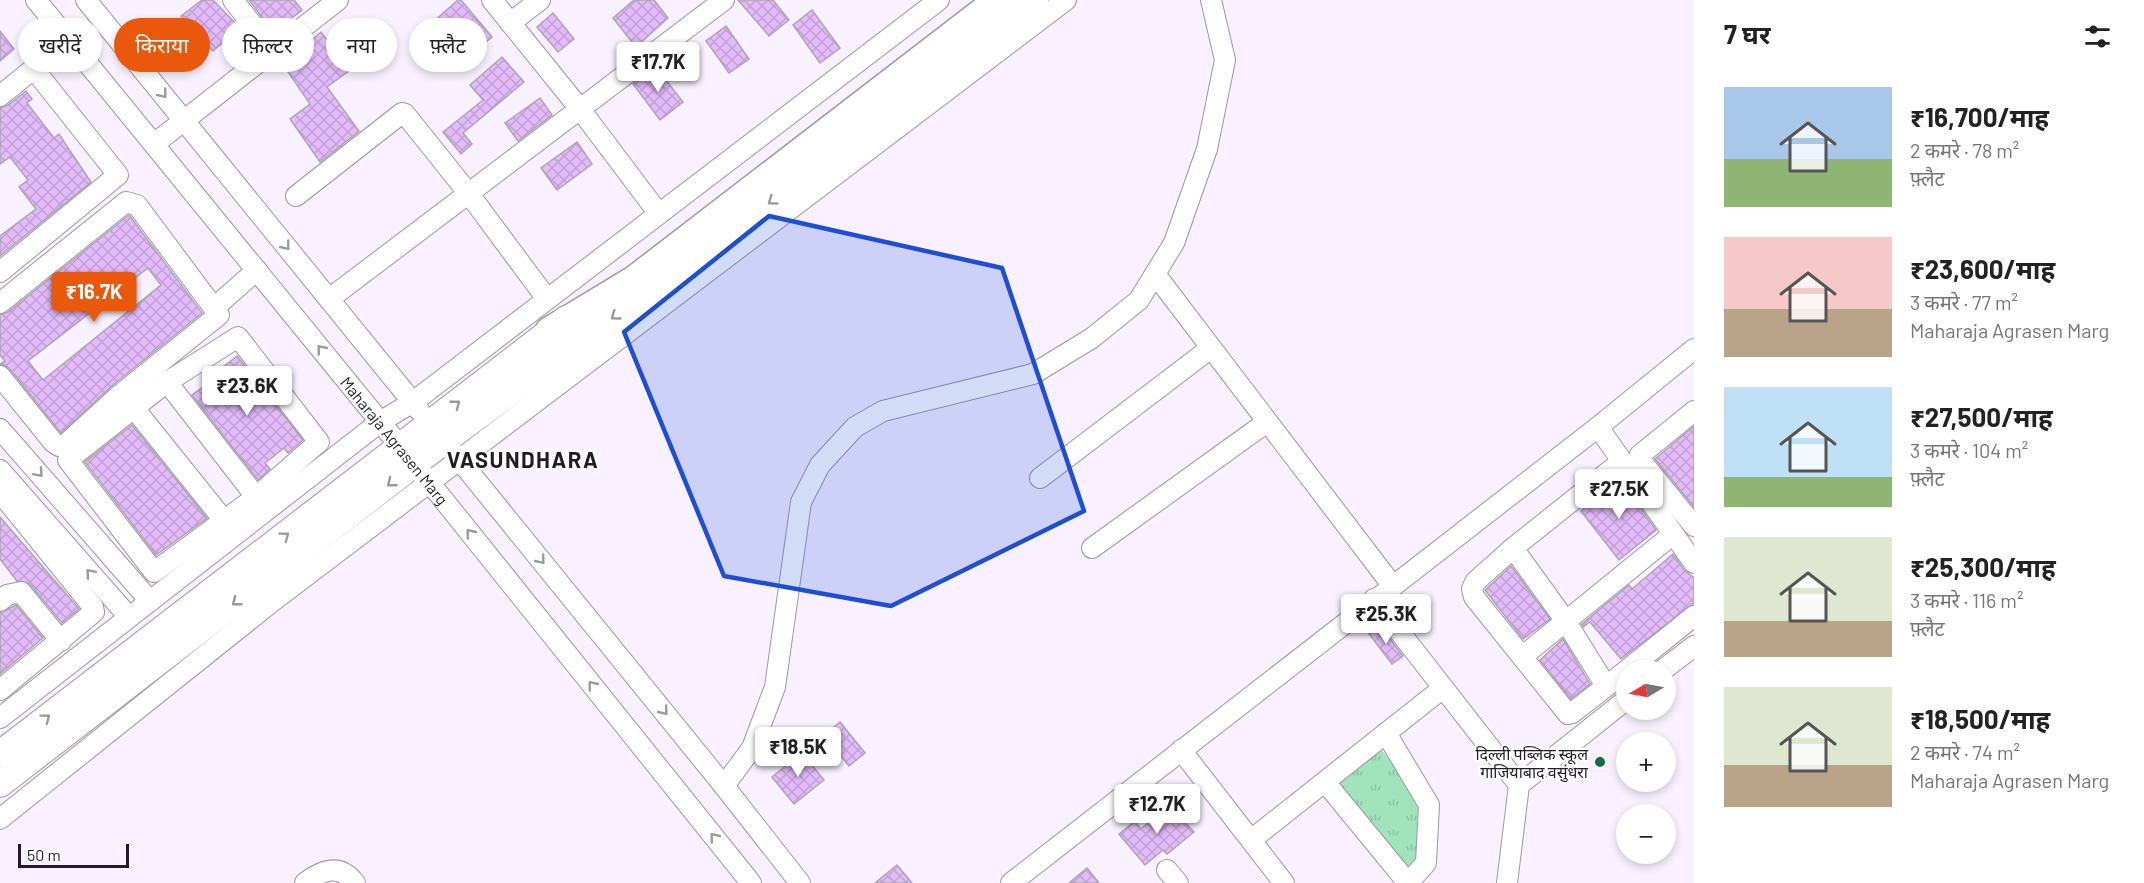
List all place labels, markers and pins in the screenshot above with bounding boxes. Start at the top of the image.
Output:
pin: ₹17.7K [609,42,707,93]
pin: ₹16.7K [45,272,143,323]
pin: ₹23.6K [198,366,296,417]
pin: ₹27.5K [1570,469,1668,520]
pin: ₹25.3K [1337,594,1435,645]
pin: ₹18.5K [749,727,847,778]
place label: दिल्ली पब्लिक स्कूल गाजियाबाद वसुंधरा [1475,744,1589,783]
marker: दिल्ली पब्लिक स्कूल गाजियाबाद वसुंधरा [1593,755,1607,769]
pin: ₹12.7K [1108,784,1206,835]

